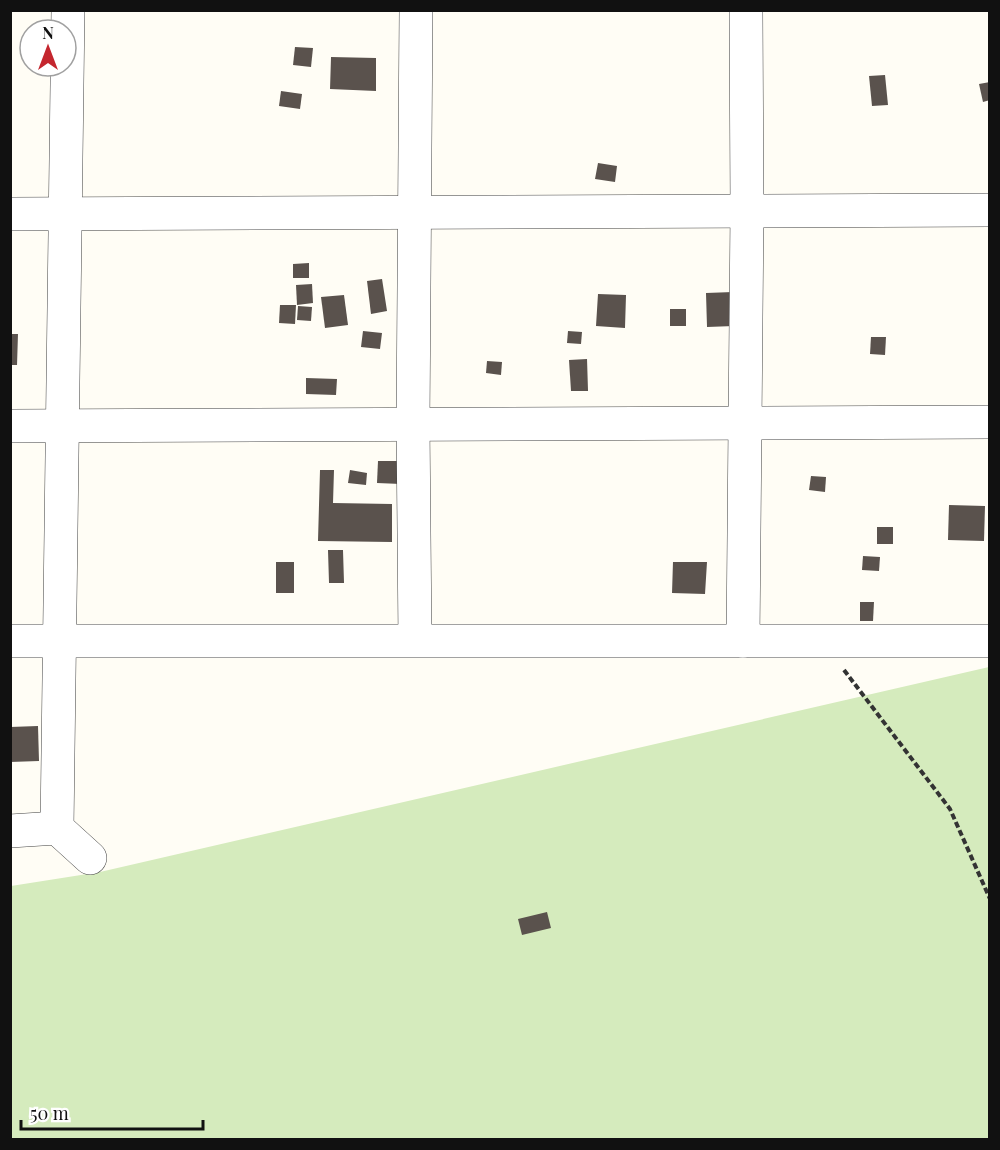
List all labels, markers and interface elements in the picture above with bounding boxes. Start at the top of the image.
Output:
north arrow [18,18,78,78]
text: N [42,22,54,43]
scale bar [21,1093,202,1131]
text: 50 m [30,1101,69,1125]

